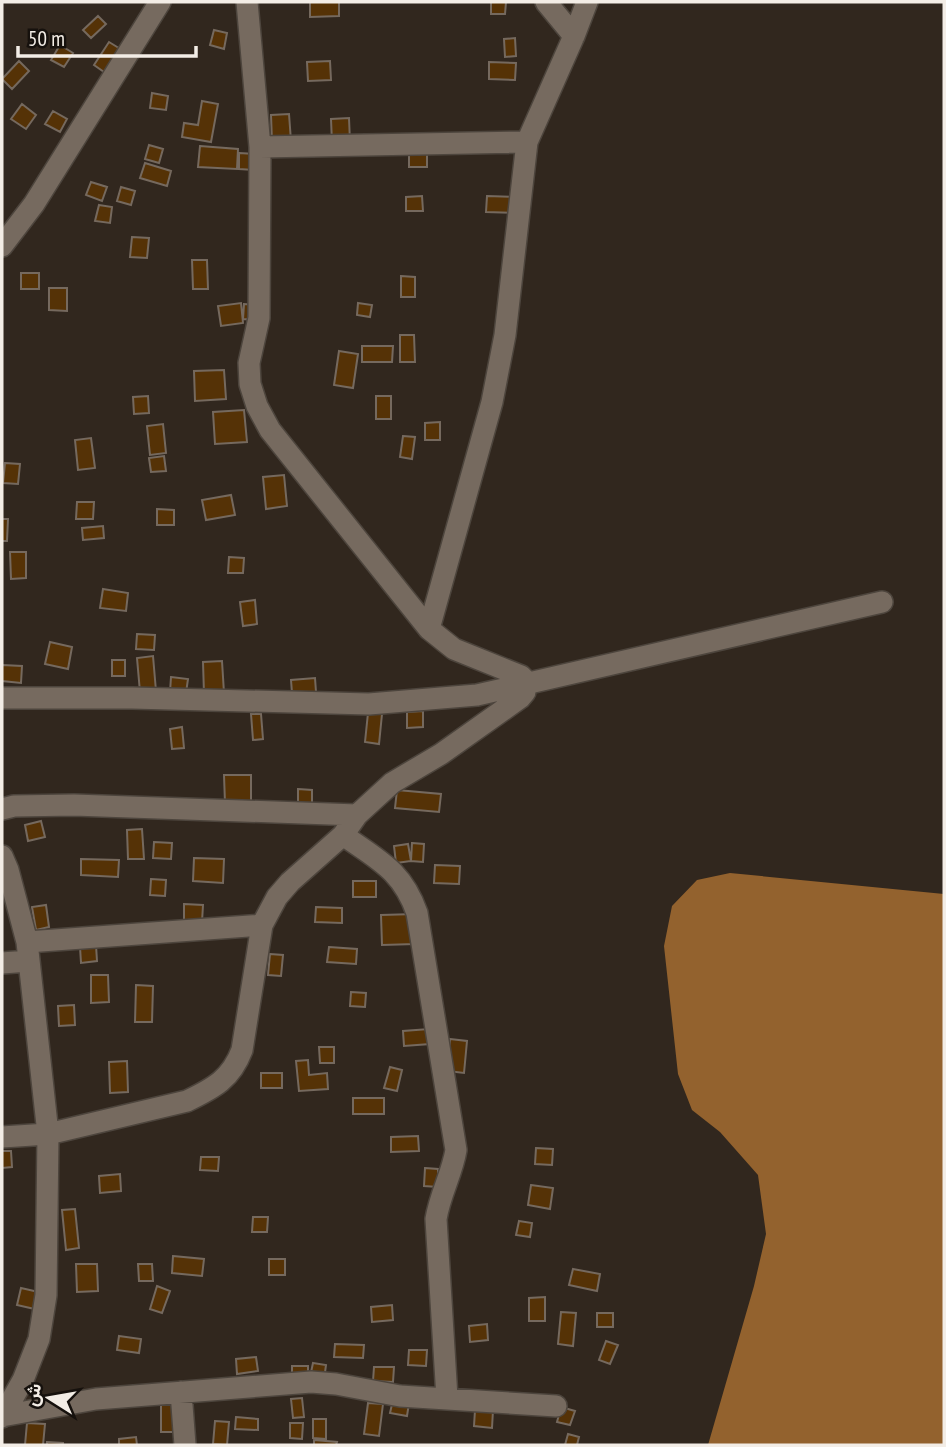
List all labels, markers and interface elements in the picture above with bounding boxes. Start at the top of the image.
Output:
scale bar [18,14,196,58]
text: 50 m [28,25,65,52]
north arrow [14,1363,84,1433]
text: ش [18,1381,46,1408]

